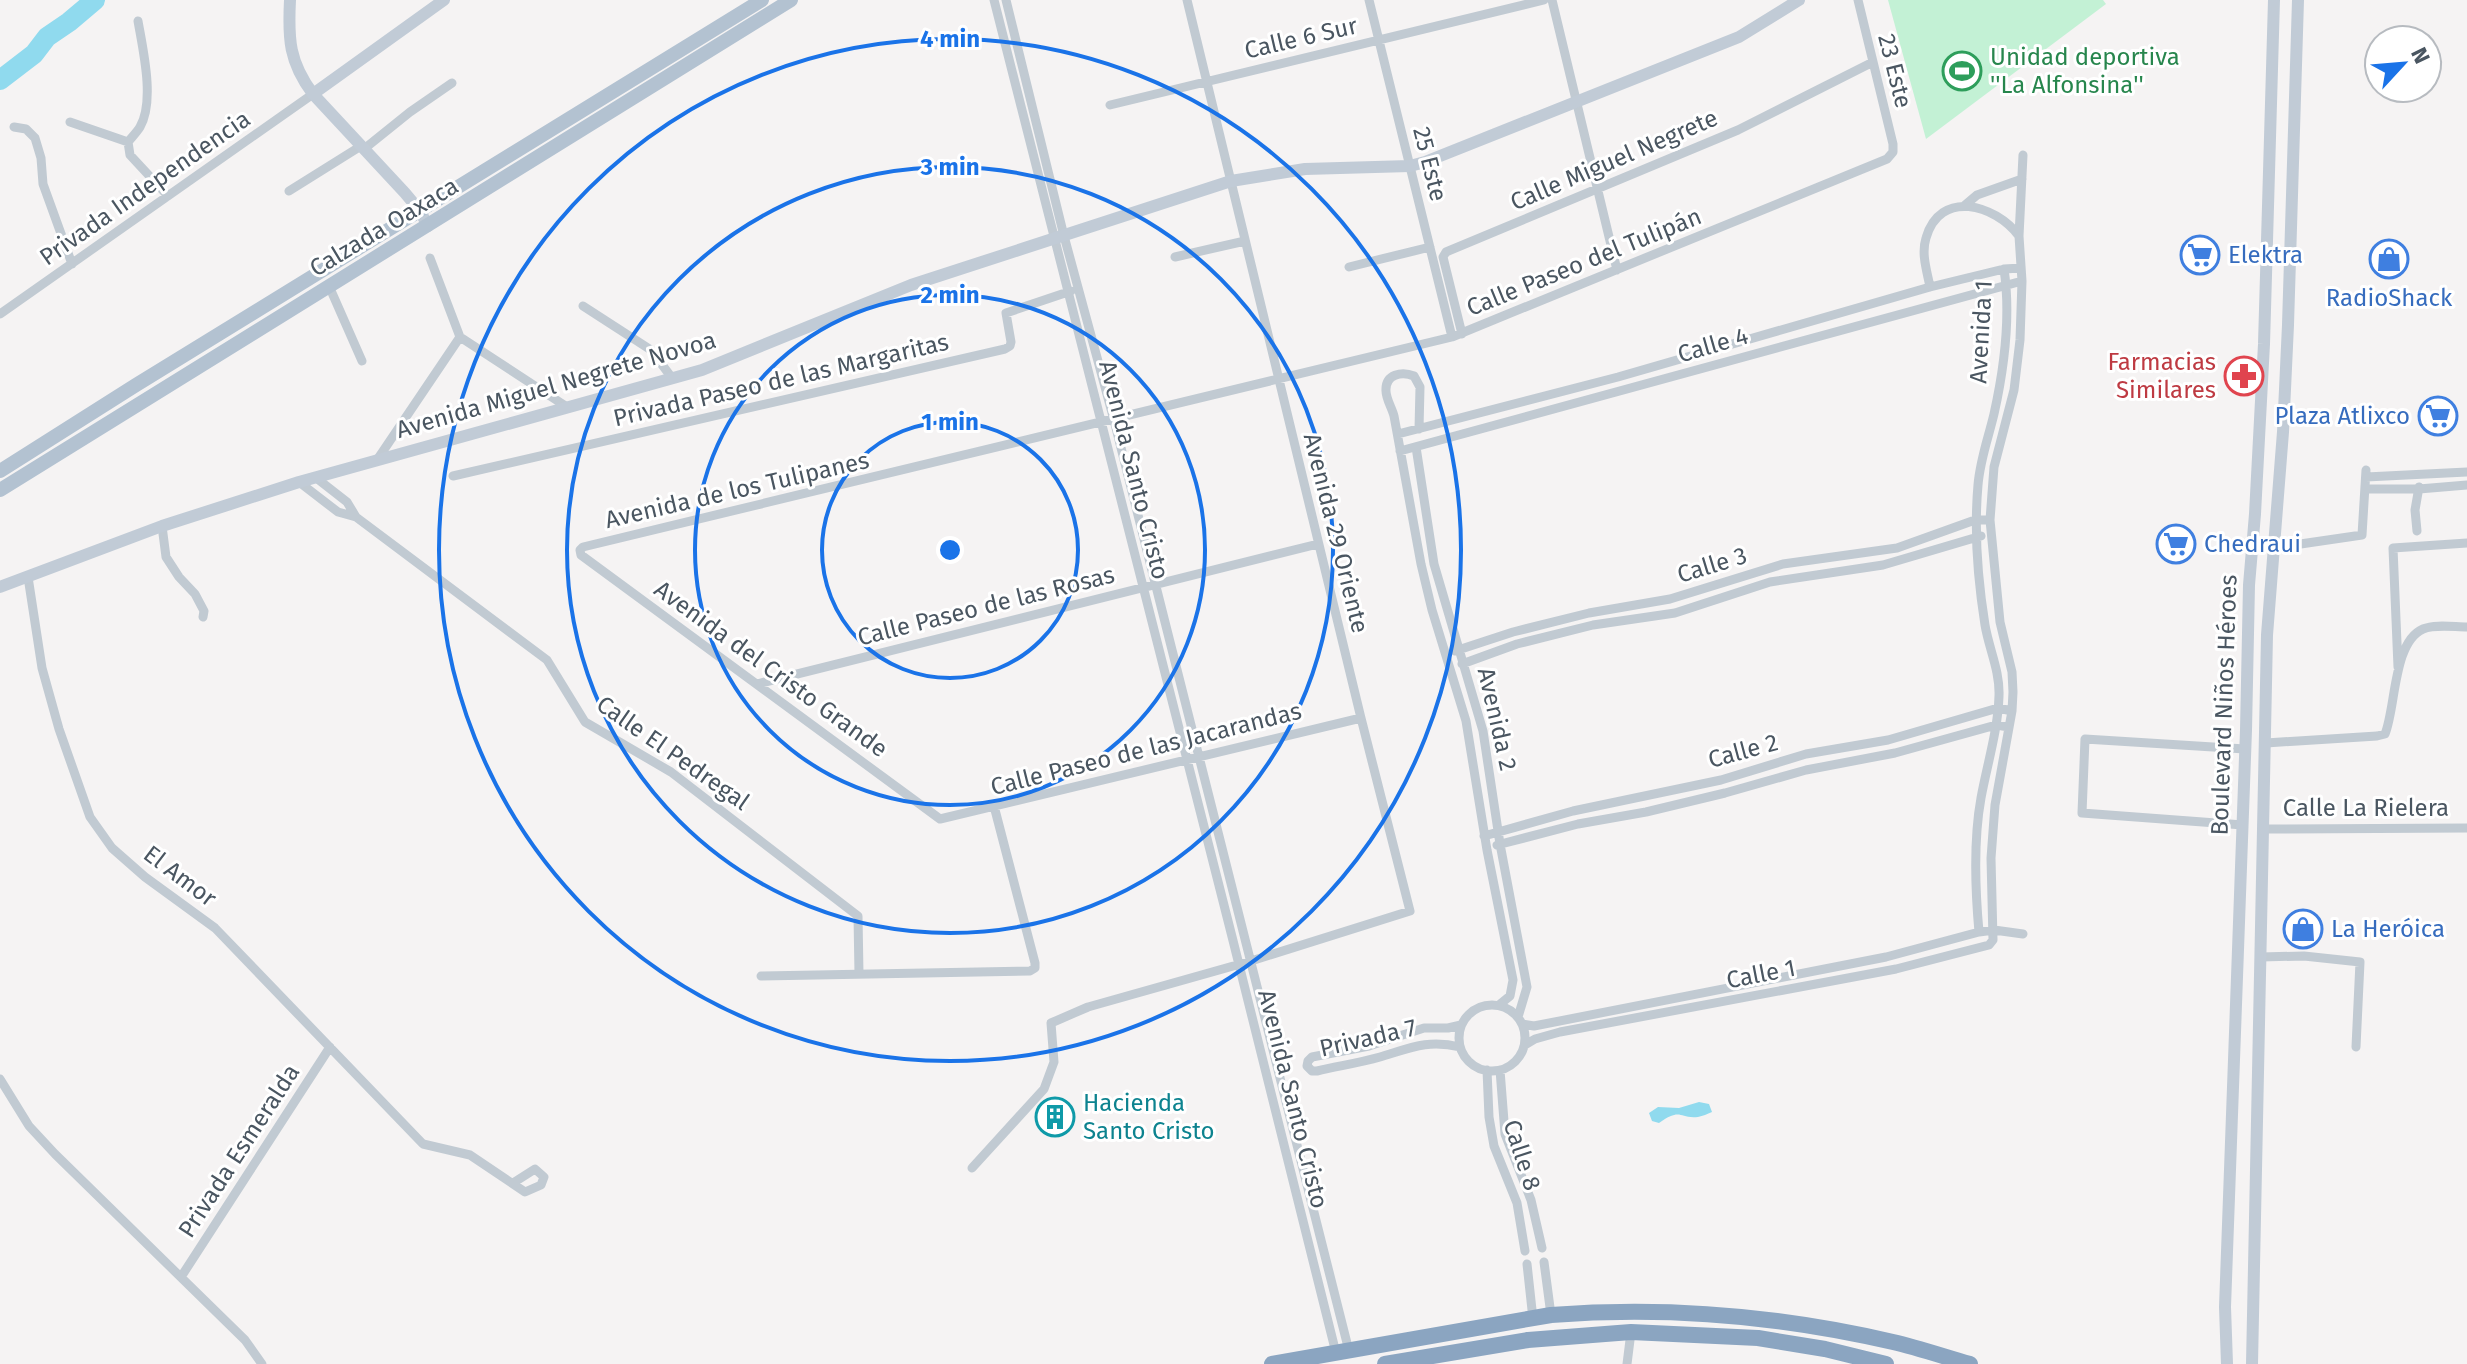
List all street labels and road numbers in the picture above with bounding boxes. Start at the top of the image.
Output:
street label: Calle 6 Sur [1242,11,1361,65]
street label: 23 Este [1872,31,1918,111]
street label: Calle Miguel Negrete [1506,104,1722,216]
street label: Privada Independencia [34,105,256,271]
street label: 25 Este [1407,124,1453,204]
street label: Calzada Oaxaca [305,172,463,282]
street label: Calle Paseo del Tulipán [1463,202,1705,322]
street label: Avenida 1 [1964,280,1998,384]
street label: Calle 4 [1674,322,1752,368]
street label: Avenida Miguel Negrete Novoa [393,326,719,444]
street label: Privada Paseo de las Margaritas [611,328,951,432]
street label: Avenida Santo Cristo [1093,358,1175,582]
street label: Avenida 29 Oriente [1298,430,1374,636]
street label: Avenida de los Tulipanes [602,446,872,534]
street label: Calle 3 [1674,541,1750,589]
street label: Calle Paseo de las Rosas [855,561,1117,651]
street label: Boulevard Niños Héroes [2205,574,2243,836]
street label: Avenida del Cristo Grande [649,575,893,763]
street label: Avenida 2 [1472,665,1522,773]
street label: Calle El Pedregal [591,690,755,816]
street label: Calle Paseo de las Jacarandas [988,697,1304,801]
street label: Calle 2 [1705,728,1781,774]
street label: Calle La Rielera [2283,794,2449,822]
street label: El Amor [138,840,222,913]
street label: Calle 1 [1724,954,1798,994]
street label: Avenida Santo Cristo [1252,987,1334,1211]
street label: Privada 7 [1317,1013,1419,1063]
street label: Privada Esmeralda [173,1059,305,1243]
street label: Calle 8 [1497,1116,1547,1194]

